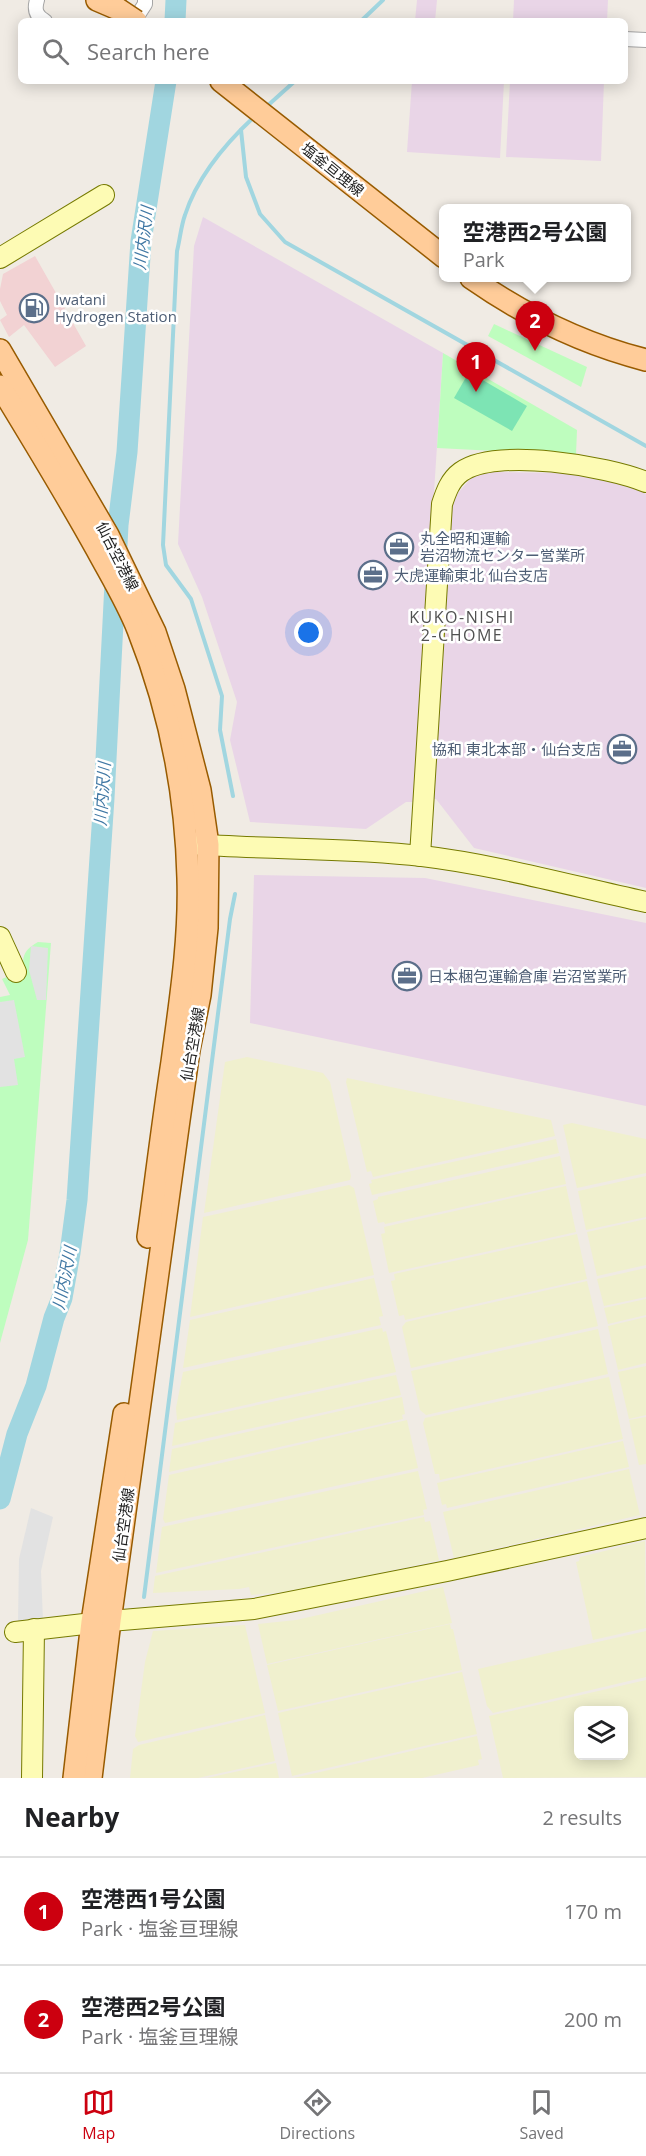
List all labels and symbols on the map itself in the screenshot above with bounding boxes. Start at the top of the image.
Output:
street label: 塩釜亘理線 [298,138,368,200]
water label: 川内沢川 [128,203,158,271]
place label: Iwatani Hydrogen Station [55,289,177,326]
fuel station icon: Iwatani Hydrogen Station [18,292,50,324]
pin: 2 [516,302,554,351]
pin: 1 [456,342,496,392]
street label: 仙台空港線 [92,518,144,594]
place label: 丸全昭和運輸 岩沼物流センター営業所 [420,528,585,565]
office icon: 丸全昭和運輸 岩沼物流センター営業所 [383,531,415,563]
office icon: 大虎運輸東北 仙台支店 [357,559,389,591]
place label: 大虎運輸東北 仙台支店 [394,565,548,585]
district label: KUKO-NISHI 2-CHOME [409,606,515,646]
your location [294,618,323,647]
office icon: 協和 東北本部・仙台支店 [606,733,638,765]
place label: 協和 東北本部・仙台支店 [432,739,601,759]
water label: 川内沢川 [89,759,115,827]
office icon: 日本梱包運輸倉庫 岩沼営業所 [391,960,423,992]
place label: 日本梱包運輸倉庫 岩沼営業所 [428,966,627,986]
street label: 仙台空港線 [176,1005,208,1083]
water label: 川内沢川 [47,1243,81,1312]
street label: 仙台空港線 [108,1486,138,1564]

